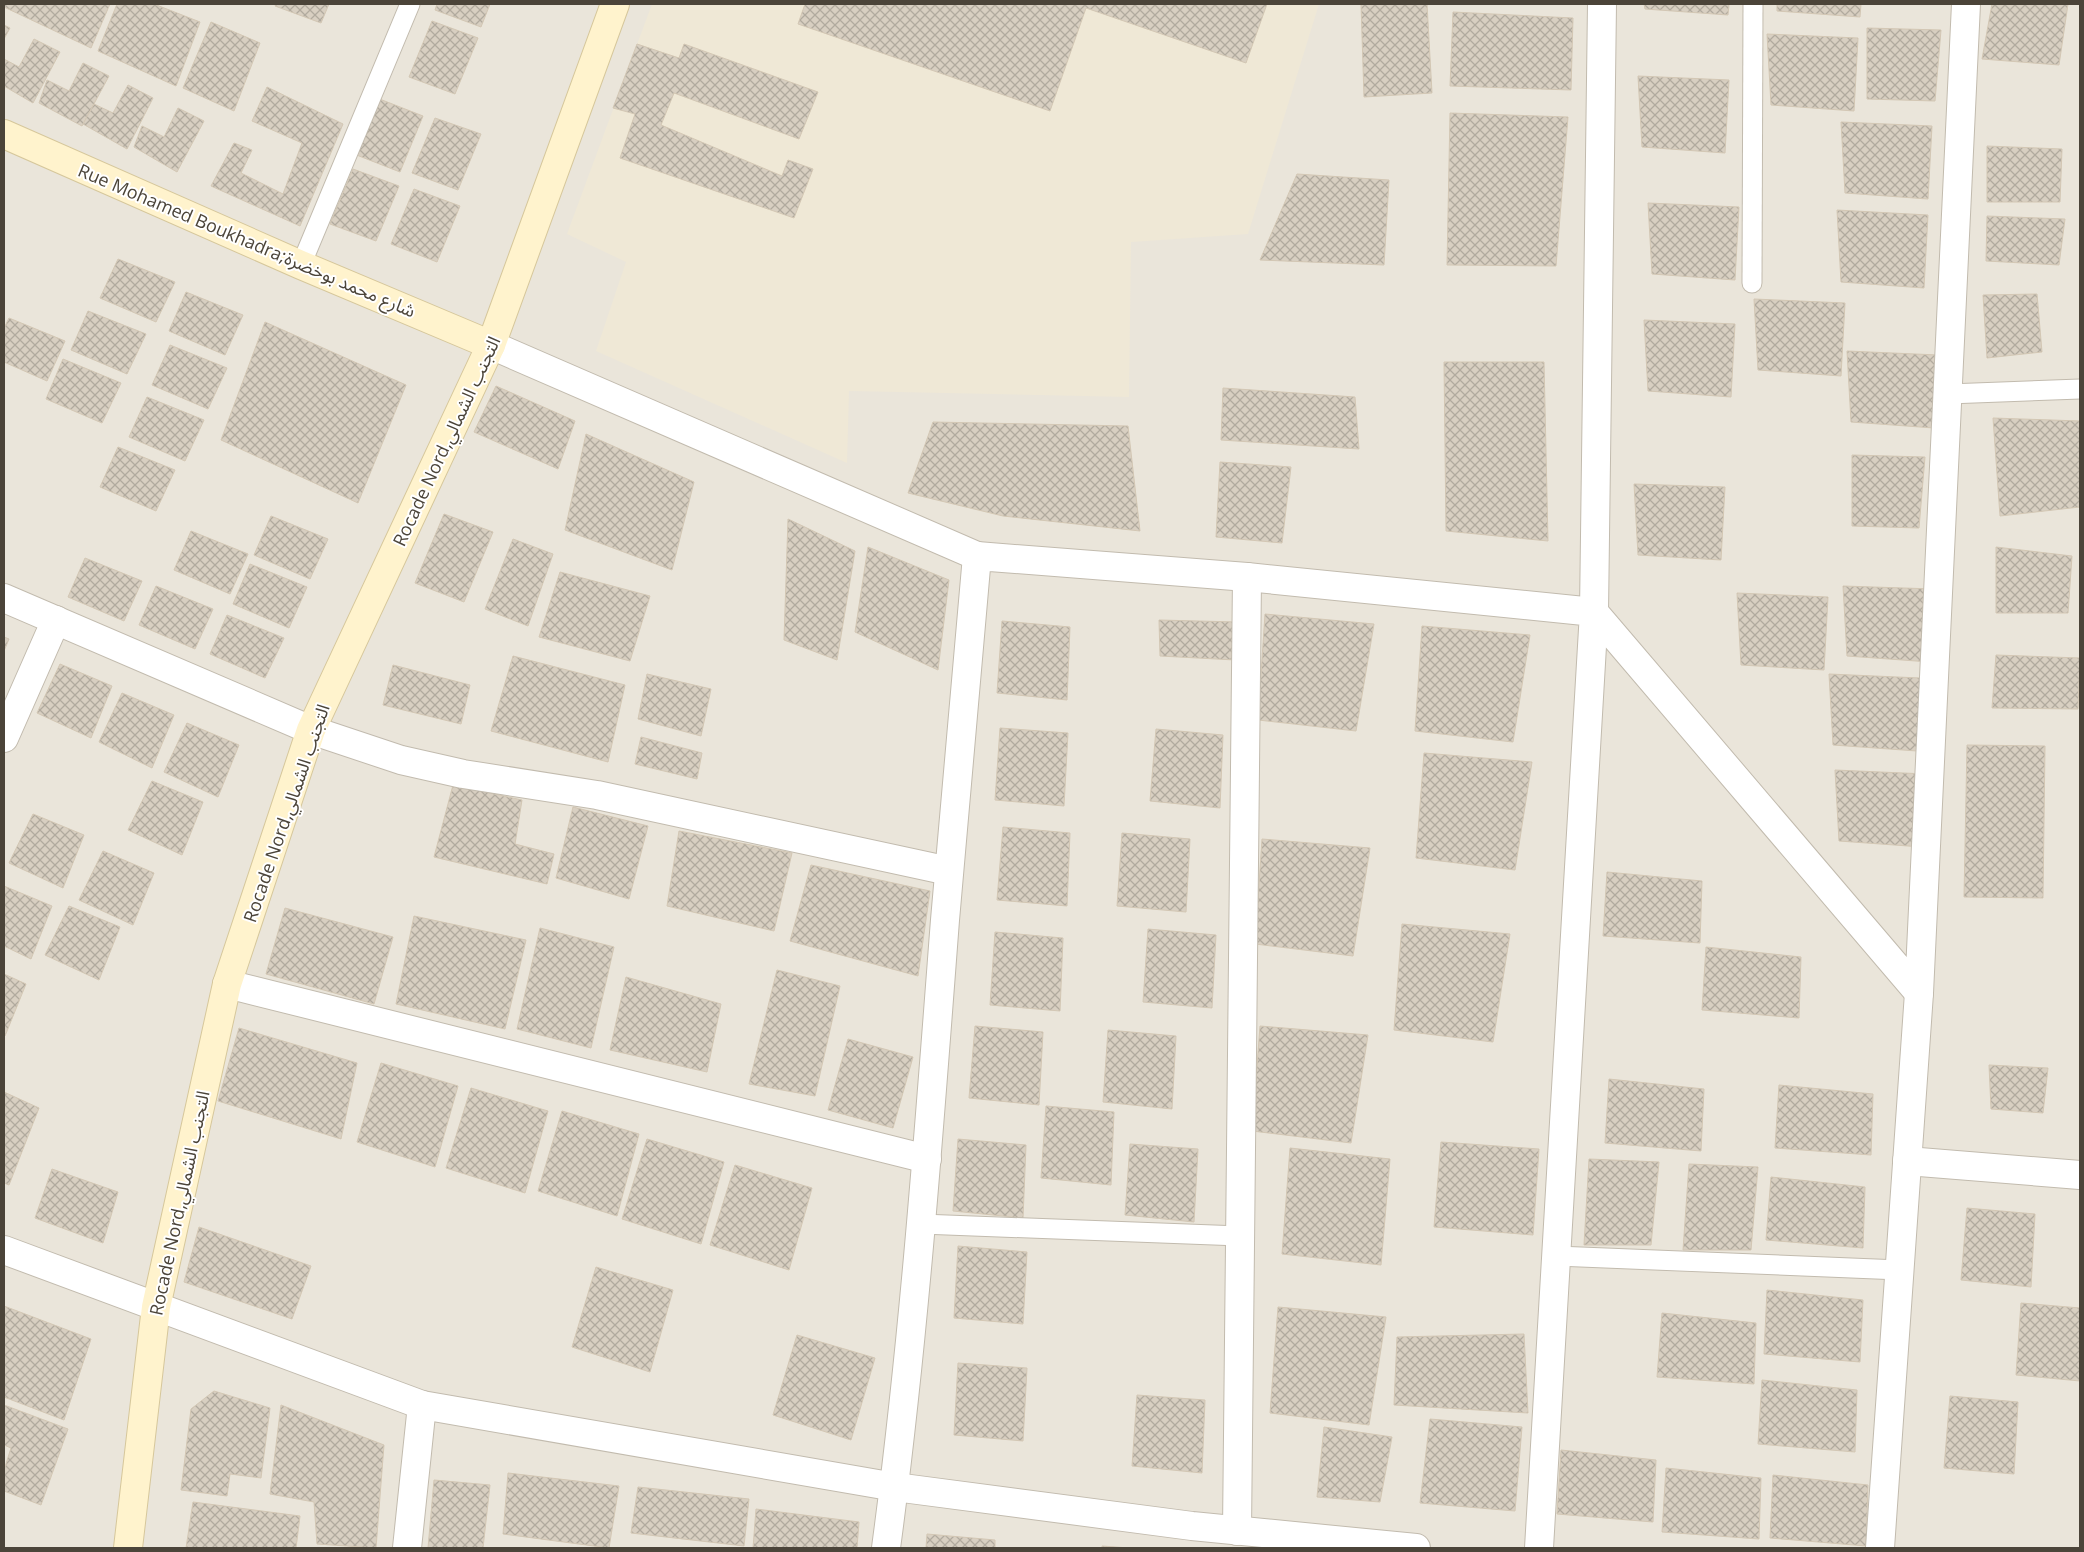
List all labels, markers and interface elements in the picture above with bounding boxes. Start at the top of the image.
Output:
street label: Rue Mohamed Boukhadra;شارع محمد بوخضرة [73,158,420,325]
street label: Rocade Nord,التجنب الشمالي [387,332,507,551]
street label: Rocade Nord,التجنب الشمالي [237,701,337,926]
street label: Rocade Nord,التجنب الشمالي [143,1088,217,1318]

